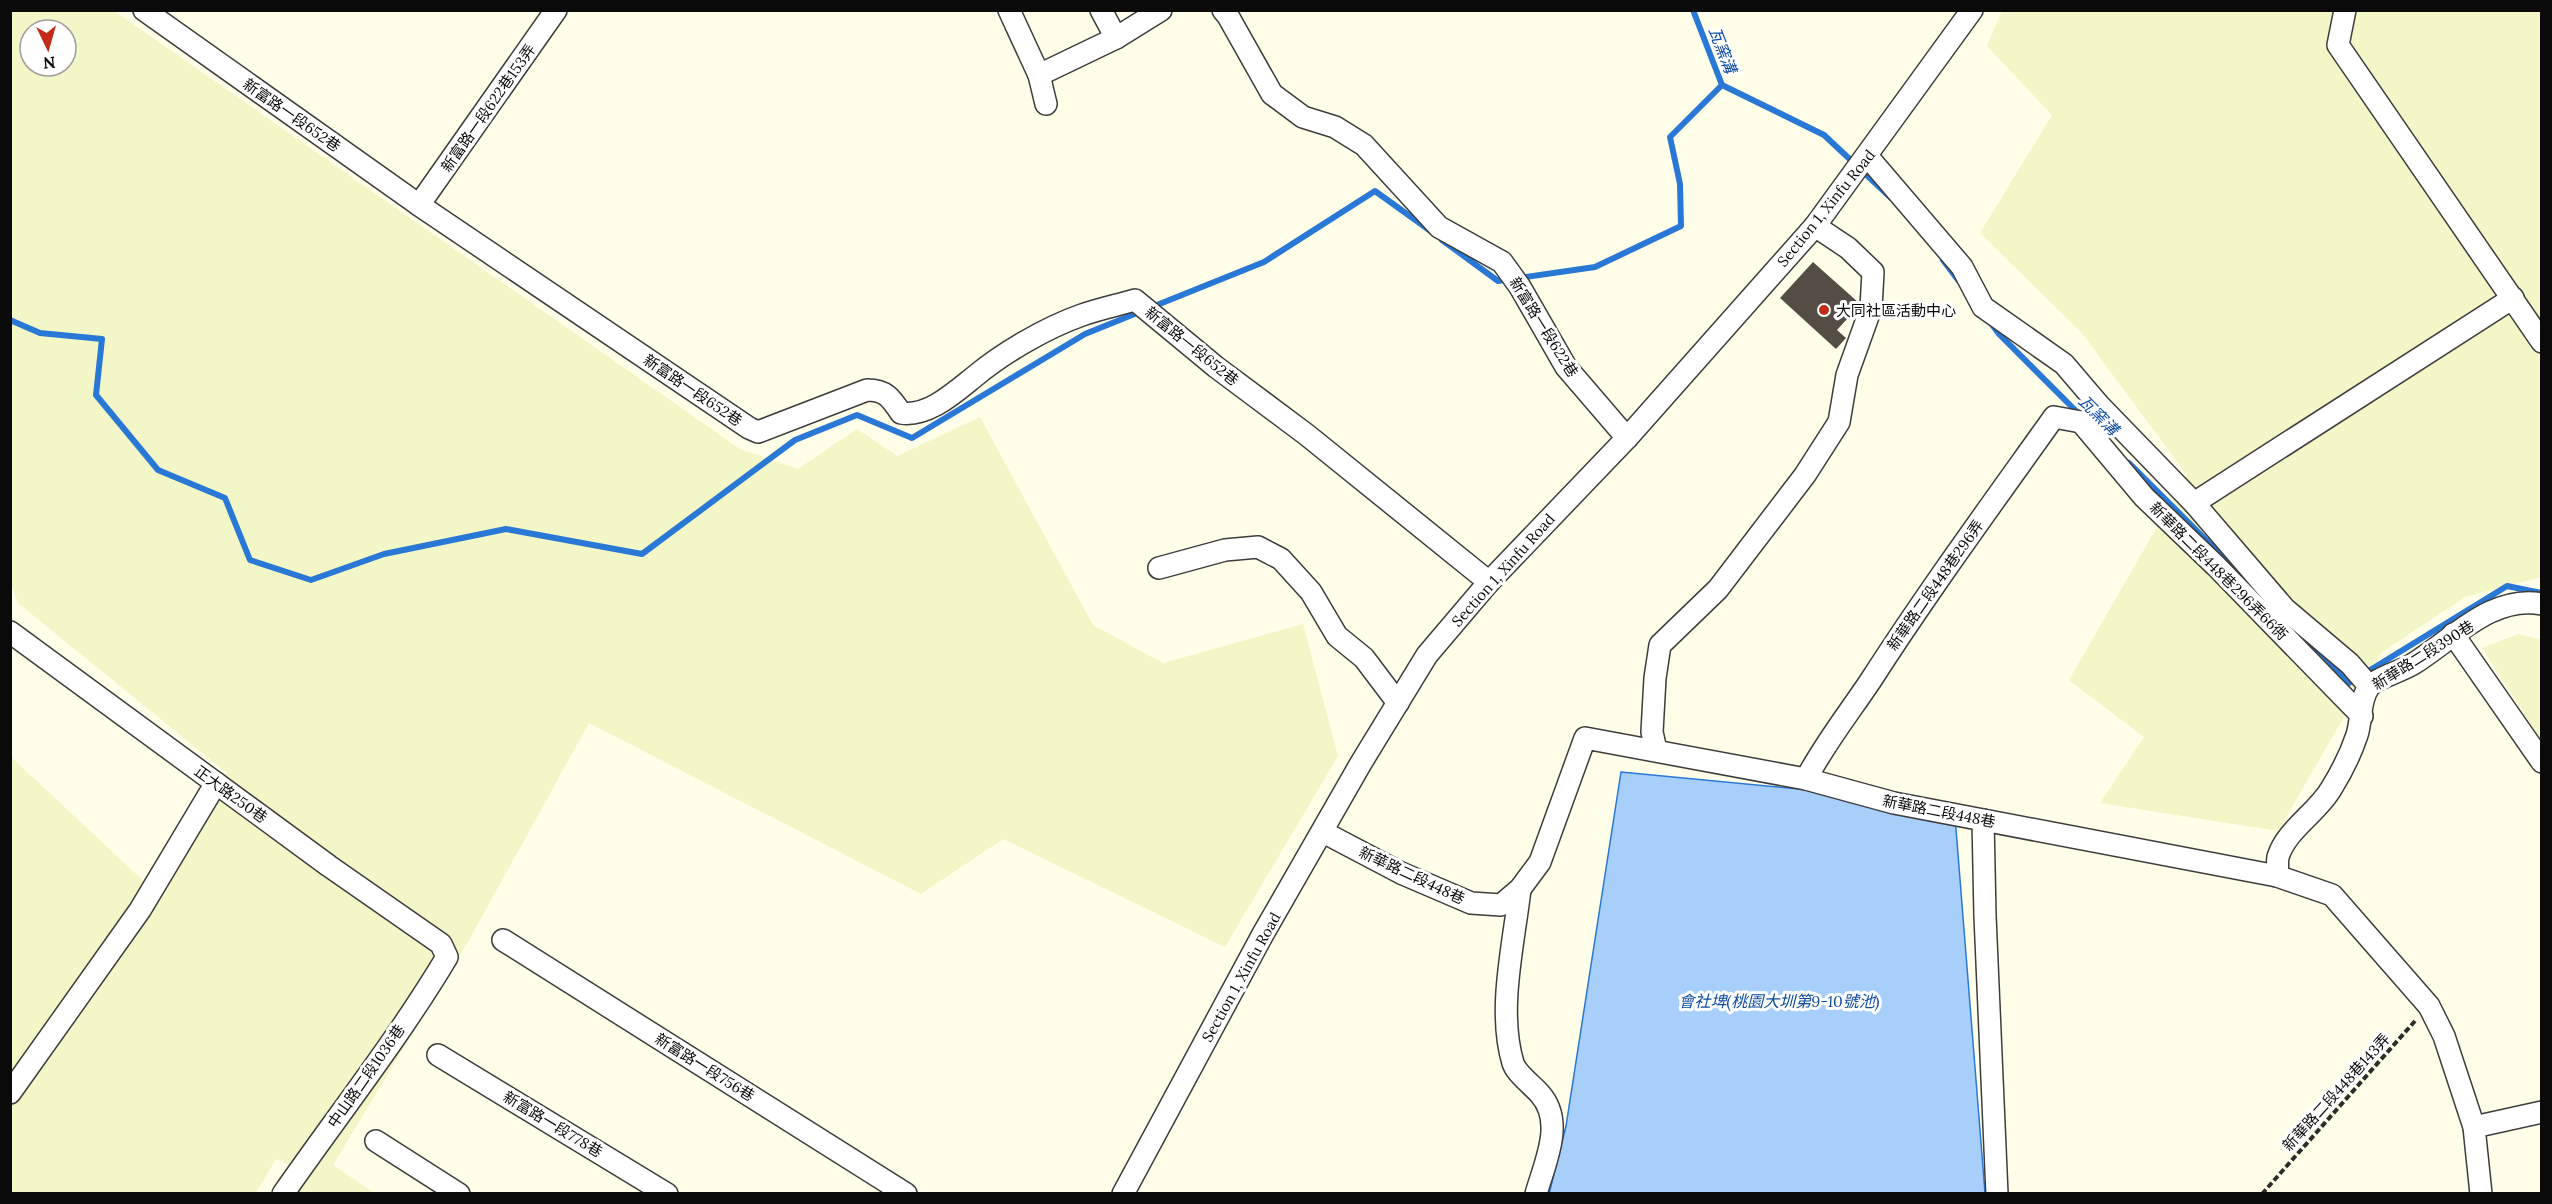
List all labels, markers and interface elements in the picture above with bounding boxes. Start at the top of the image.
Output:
north arrow [18,18,78,78]
water label: 瓦窯溝 [1705,24,1742,78]
street label: 新富路一段622巷153弄 [437,40,539,176]
text: N [42,52,56,73]
street label: 新富路一段652巷 [239,74,345,156]
street label: Section 1, Xinfu Road [1773,146,1879,270]
street label: 新富路一段622巷 [1506,273,1582,381]
place label: 大同社區活動中心 [1836,301,1956,320]
street label: 新富路一段652巷 [1141,302,1243,390]
marker: 大同社區活動中心 [1817,303,1831,317]
street label: 新富路一段652巷 [640,350,746,430]
water label: 瓦窯溝 [2075,391,2124,440]
street label: 新華路二段448巷296弄66衖 [2146,498,2292,644]
street label: Section 1, Xinfu Road [1447,510,1559,630]
street label: 新華路二段448巷296弄 [1883,516,1987,654]
street label: 新華路二段390巷 [2369,616,2477,694]
street label: 正大路250巷 [191,761,271,827]
street label: 新華路二段448巷 [1881,791,1997,831]
street label: 新華路二段448巷 [1356,842,1468,908]
street label: Section 1, Xinfu Road [1197,909,1285,1045]
water label: 會社埤(桃園大圳第9-10號池) [1679,991,1880,1012]
street label: 中山路二段1036巷 [323,1021,409,1131]
street label: 新富路一段756巷 [652,1029,758,1105]
street label: 新華路二段448巷143弄 [2278,1029,2394,1155]
street label: 新富路一段778巷 [500,1087,606,1161]

